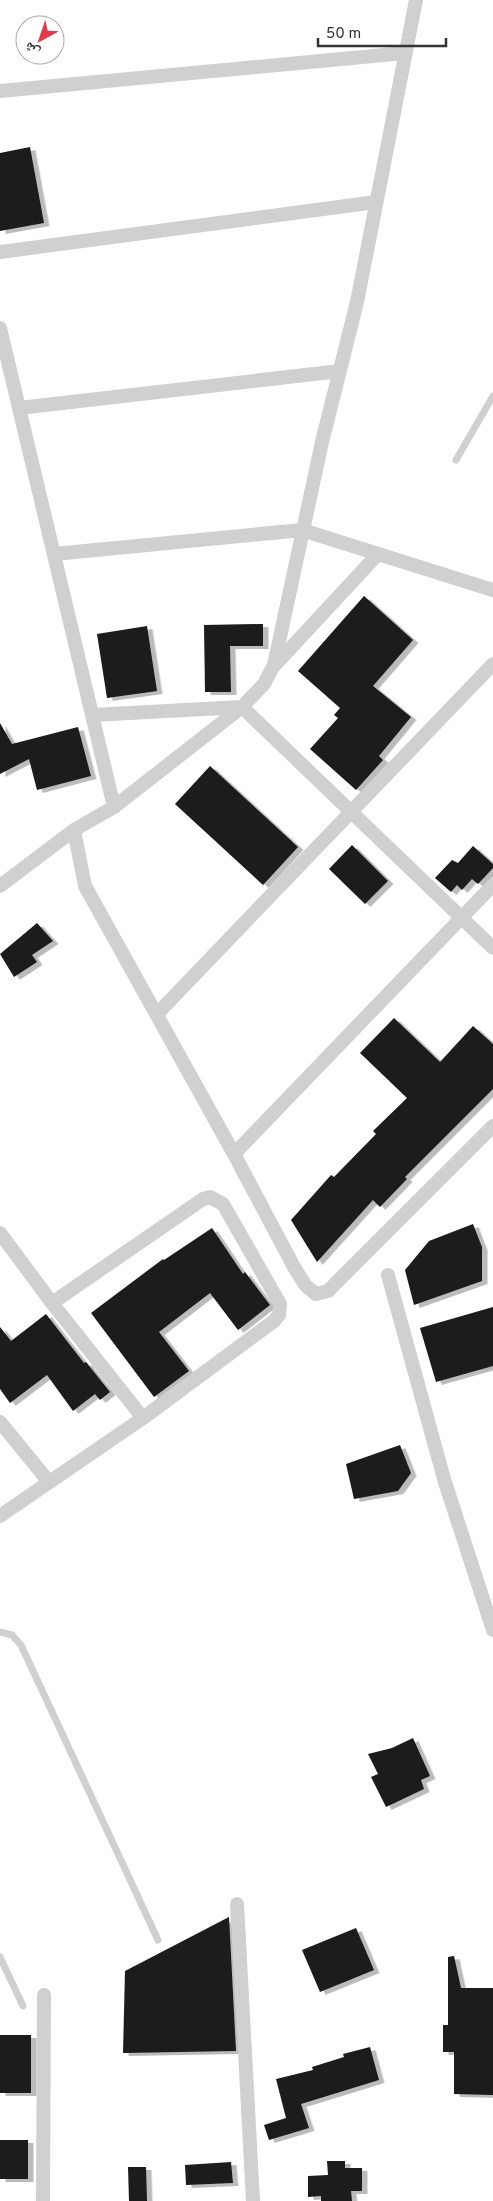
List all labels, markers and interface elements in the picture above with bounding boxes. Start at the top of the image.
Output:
north arrow [15,15,65,65]
scale bar [318,15,446,47]
text: 50 m [326,25,361,44]
text: ش [21,37,44,60]

